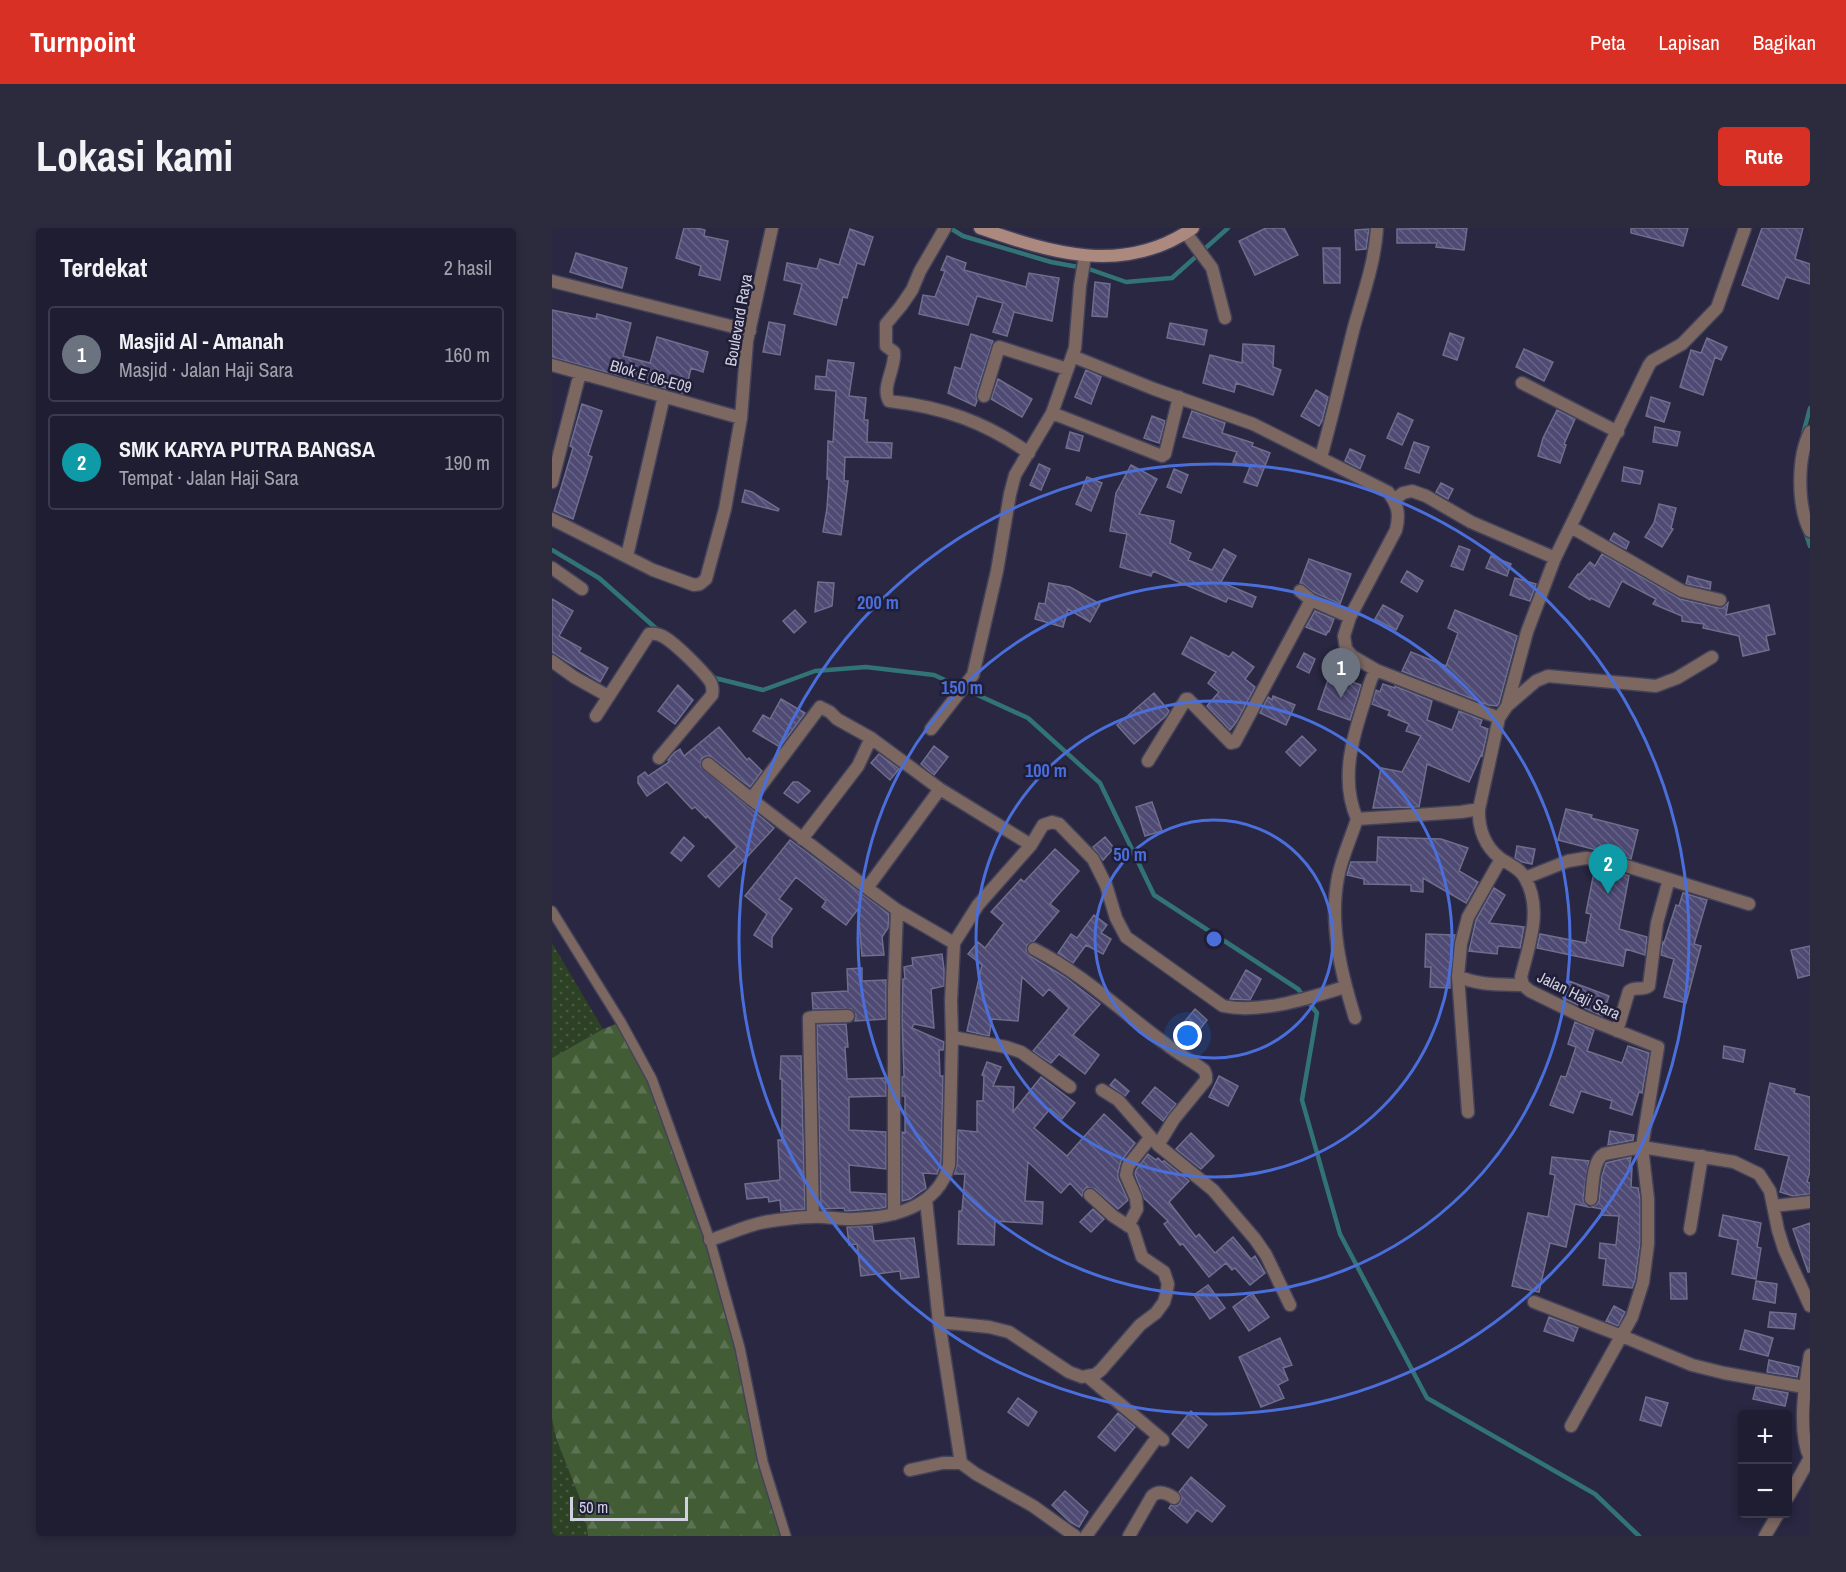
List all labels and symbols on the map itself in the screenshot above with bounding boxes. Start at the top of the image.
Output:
street label: Boulevard Raya [719,271,757,368]
street label: Blok E 06-E09 [608,354,694,398]
text: 200 m [857,590,899,615]
pin: 1 [1322,648,1360,698]
text: 150 m [941,675,983,700]
text: 100 m [1025,758,1067,783]
text: 50 m [1113,842,1147,867]
pin: 2 [1588,844,1628,894]
centre of rings [1204,929,1224,949]
street label: Jalan Haji Sara [1534,965,1625,1025]
your location [1173,1021,1202,1050]
scale bar [570,1494,688,1522]

